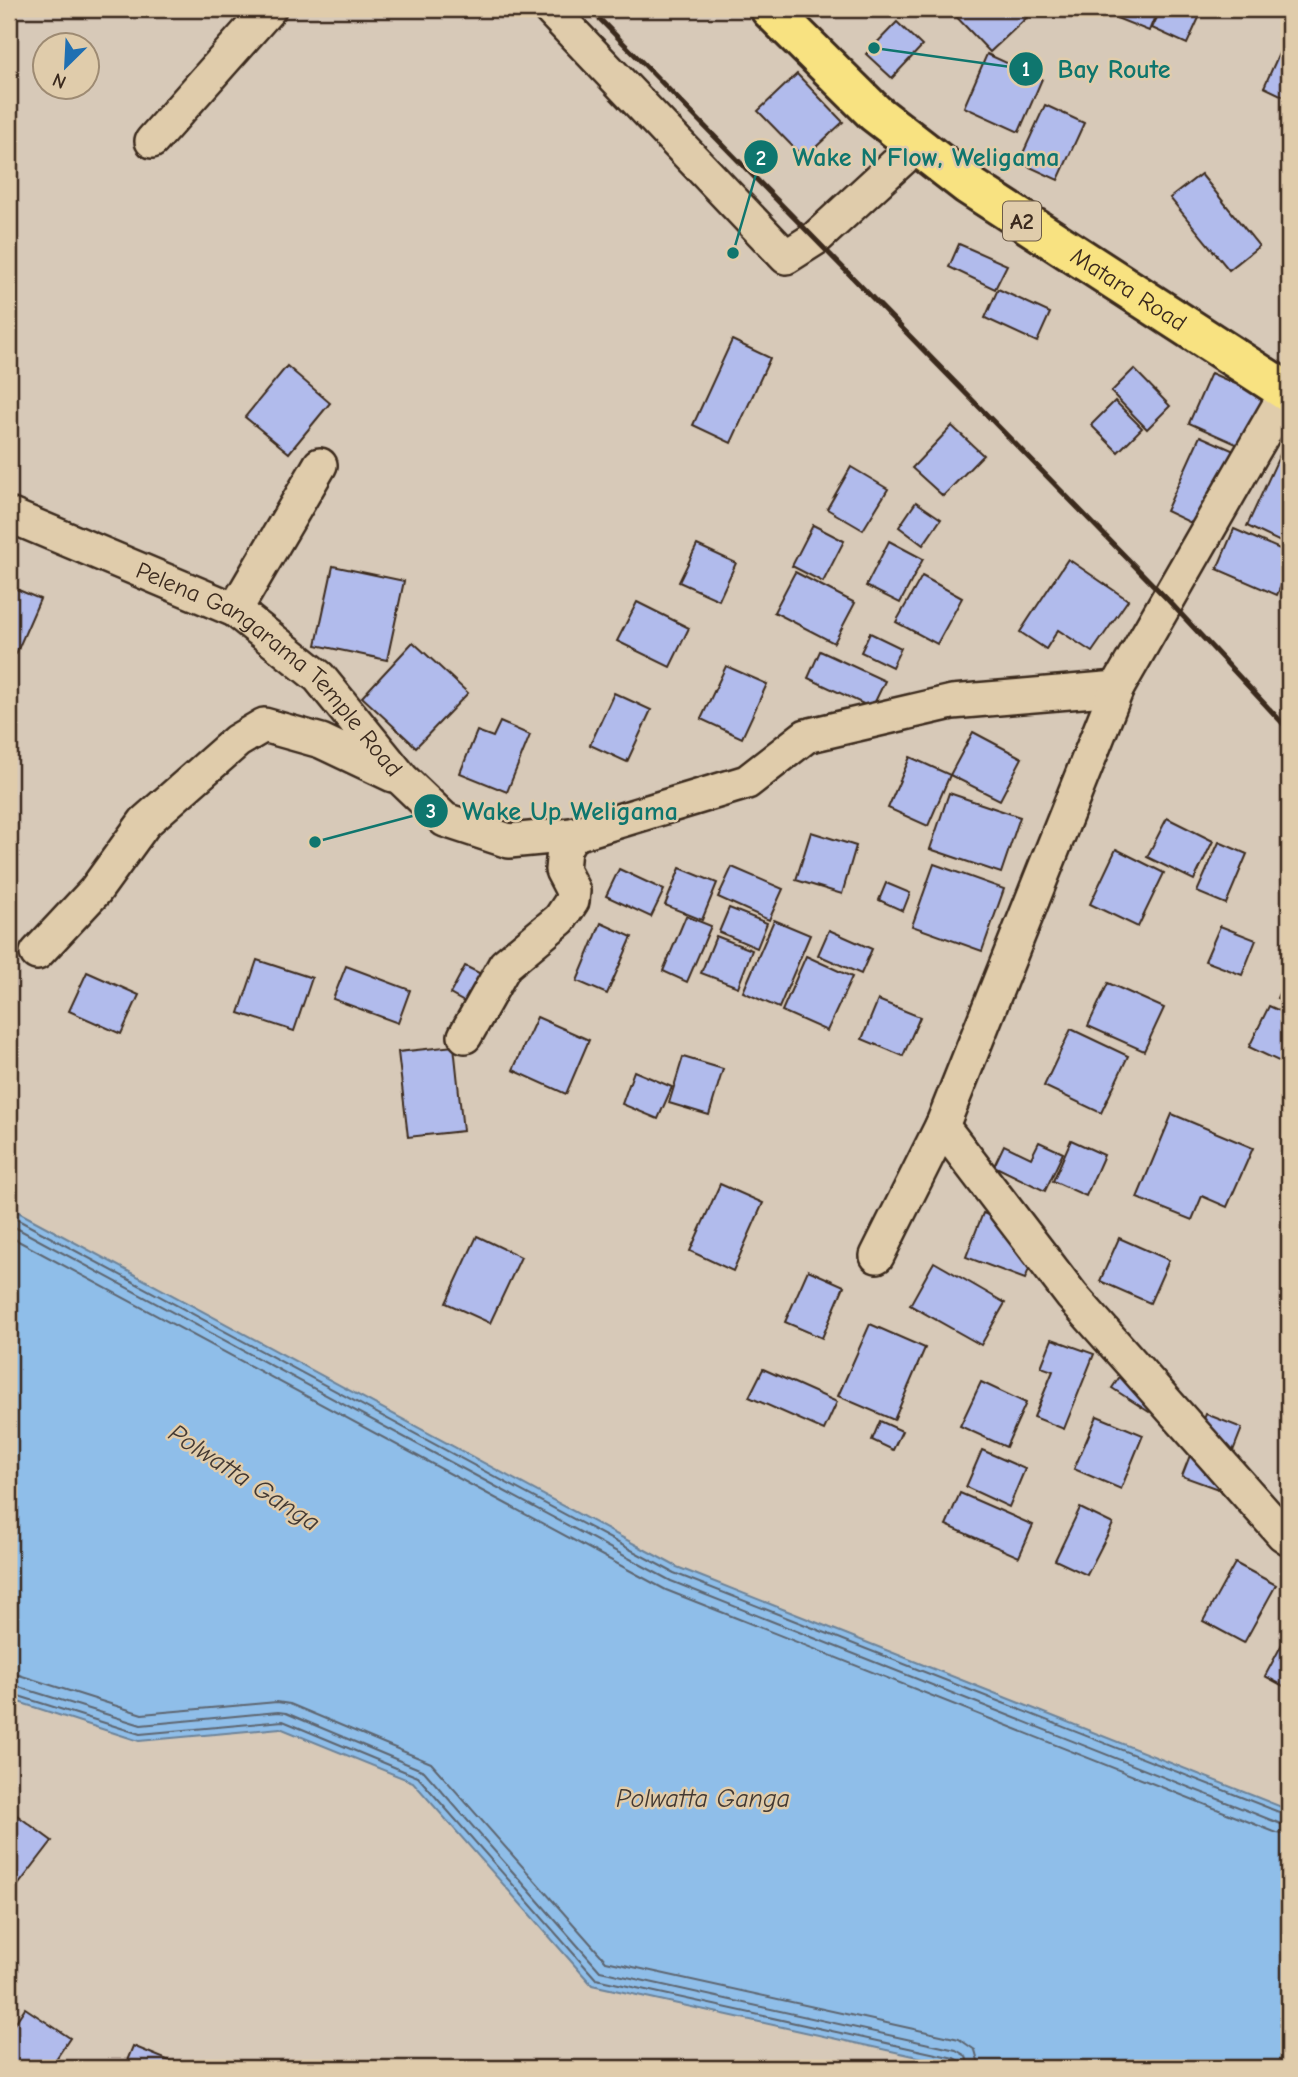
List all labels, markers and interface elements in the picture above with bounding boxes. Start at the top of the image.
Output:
north arrow [32,32,102,102]
callout: Bay Route [1008,45,1184,92]
text: Bay Route [1058,55,1171,85]
text: 1 [1022,57,1030,81]
text: N [49,68,70,93]
callout: Wake N Flow, Weligama [743,134,1073,181]
text: Wake N Flow, Weligama [793,143,1059,173]
text: 2 [756,146,766,170]
road number: A2 [1003,202,1041,241]
street label: Matara Road [1066,241,1192,337]
street label: Pelena Gangarama Temple Road [132,556,408,782]
callout: Wake Up Weligama [413,787,692,834]
text: Wake Up Weligama [462,797,678,827]
text: 3 [426,799,436,823]
water label: Polwatta Ganga [163,1418,325,1538]
water label: Polwatta Ganga [616,1784,790,1814]

